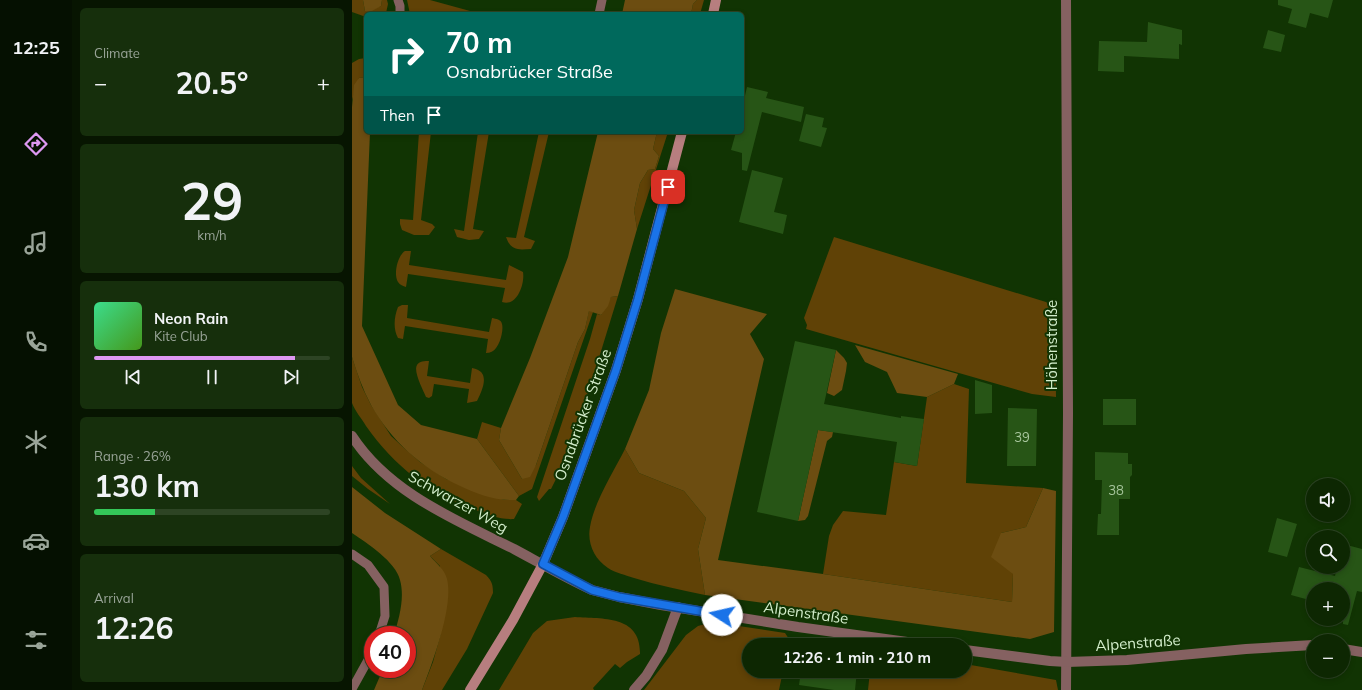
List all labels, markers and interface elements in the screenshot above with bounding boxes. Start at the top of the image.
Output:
text: 70 m [446,25,512,60]
icon: right [380,28,432,80]
text: 12:25 [12,36,60,59]
text: Climate [94,45,140,61]
text: Osnabrücker Straße [446,60,613,83]
text: 20.5° [176,64,248,102]
text: − [94,69,107,97]
text: + [317,69,330,97]
icon: arrive [423,104,445,126]
text: Then [380,106,415,125]
icon: directions [22,130,50,158]
text: 29 [181,168,243,233]
pin [651,170,685,204]
icon: arrive [657,176,679,198]
text: km/h [197,227,227,243]
icon: music [22,229,50,257]
street label: Höhenstraße [1042,300,1061,390]
text: Neon Rain [154,309,228,328]
icon: phone [22,328,50,356]
text: Kite Club [154,328,208,344]
street label: Osnabrücker Straße [550,346,615,483]
icon: previous [122,366,144,388]
icon: pause [201,366,223,388]
icon: next [280,366,302,388]
icon: climate [22,428,50,456]
house number: 39 [1014,429,1030,445]
text: Range · 26% [94,448,171,464]
street label: Schwarzer Weg [405,466,511,537]
text: 130 km [94,467,200,505]
map controls [1306,478,1350,678]
button: sound [1306,478,1350,522]
house number: 38 [1108,482,1124,498]
icon: car [22,527,50,555]
button: search [1306,530,1350,574]
button: + [1306,582,1350,626]
text: Arrival [94,590,134,606]
position arrow [701,594,743,636]
street label: Alpenstraße [763,597,850,628]
text: 12:26 [94,609,173,647]
icon: filters [22,626,50,654]
speed limit sign: 40 [364,626,416,678]
street label: Alpenstraße [1095,630,1181,655]
button: − [1306,634,1350,678]
text: 12:26 · 1 min · 210 m [783,648,931,667]

